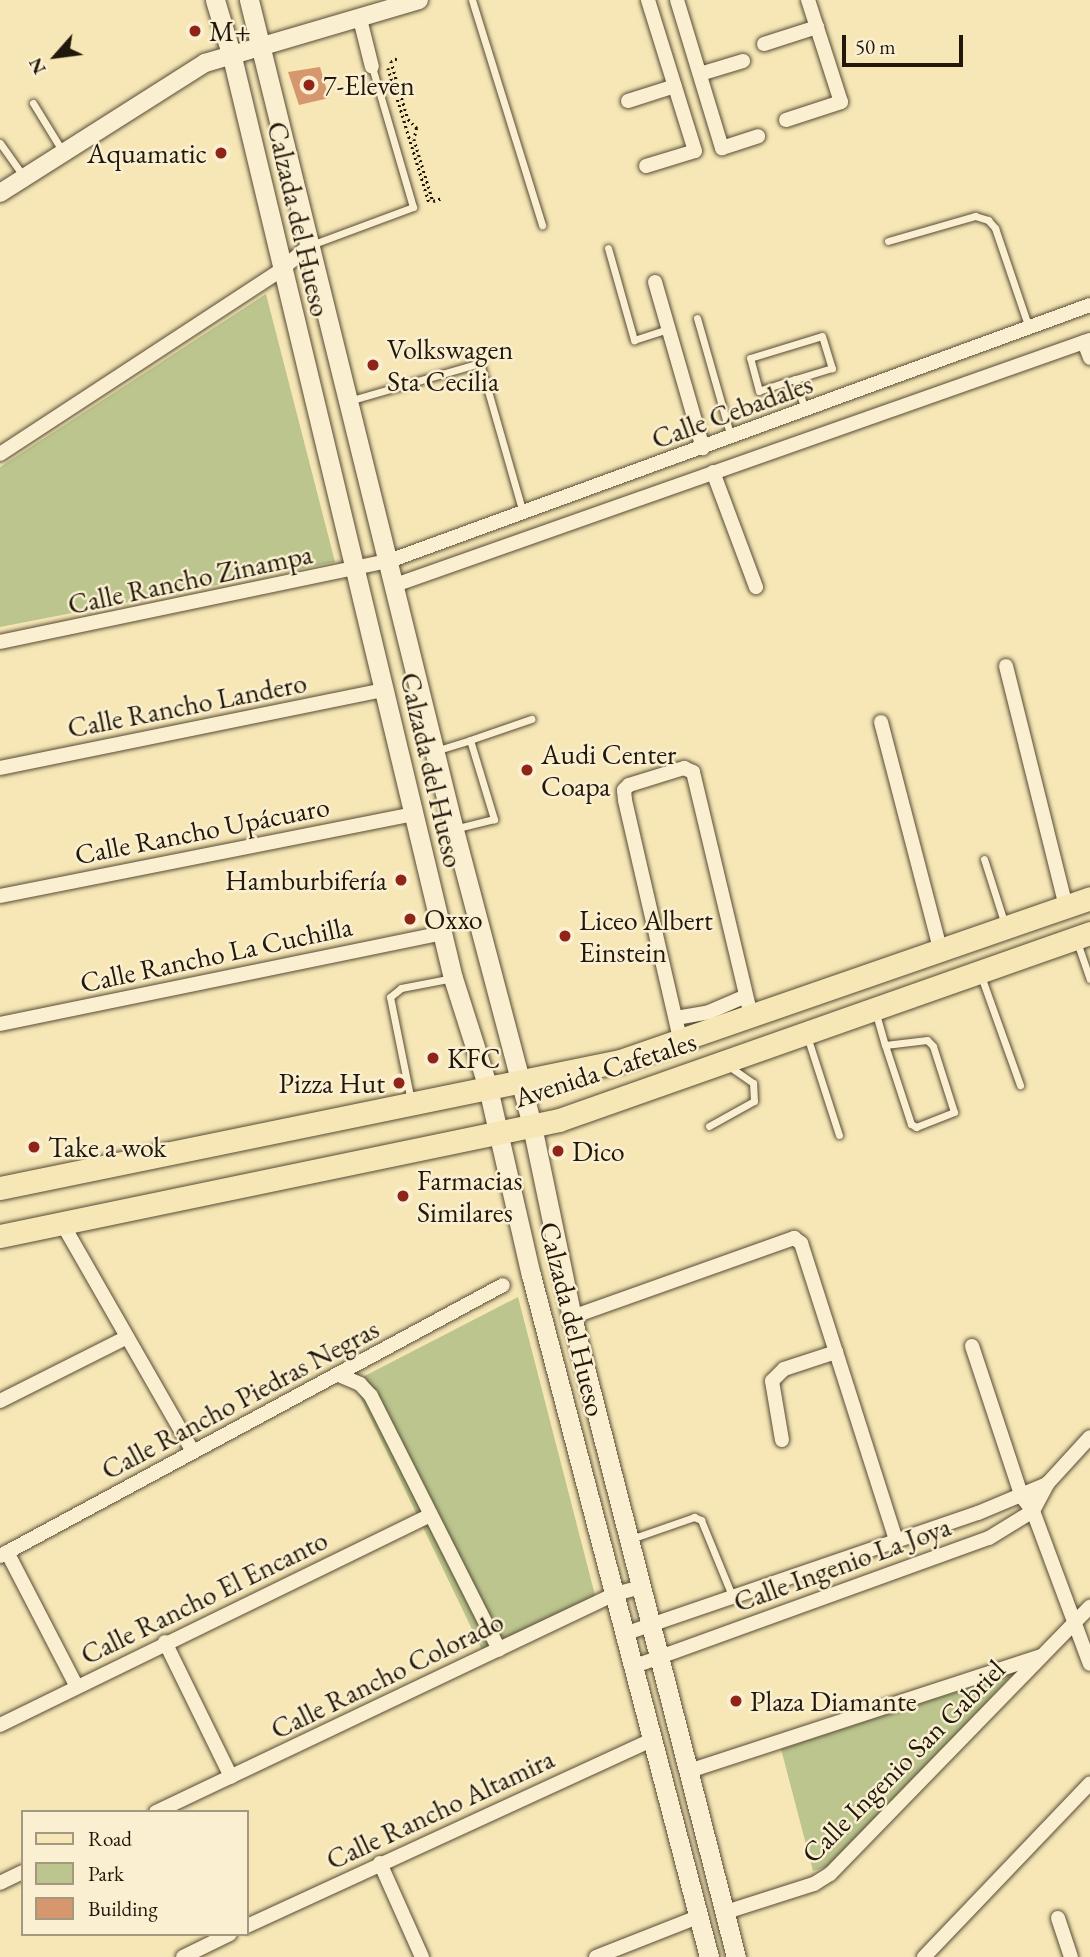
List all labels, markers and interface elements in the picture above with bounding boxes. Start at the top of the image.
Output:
place label: M+ [209,14,251,48]
north arrow [21,21,91,91]
scale bar [845,21,966,65]
marker: M+ [187,23,203,39]
text: 50 m [855,33,896,60]
text: N [22,53,52,79]
place label: 7-Eleven [323,68,415,102]
marker: 7-Eleven [301,77,317,93]
street label: Calzada del Hueso [260,118,338,320]
place label: Aquamatic [87,136,207,170]
marker: Aquamatic [213,145,229,161]
place label: Volkswagen Sta Cecilia [387,332,513,398]
marker: Volkswagen Sta Cecilia [365,357,381,373]
street label: Calle Cebadales [647,366,817,456]
street label: Calle Rancho Zinampa [65,537,315,621]
street label: Calle Rancho Landero [65,665,309,745]
street label: Calzada del Hueso [393,669,471,871]
place label: Audi Center Coapa [541,737,676,803]
marker: Audi Center Coapa [519,762,535,778]
street label: Calle Rancho Upácuaro [72,789,332,871]
place label: Hamburbifería [225,863,387,897]
marker: Hamburbifería [393,872,409,888]
place label: Oxxo [424,902,483,936]
place label: Liceo Albert Einstein [579,903,713,969]
street label: Calle Rancho La Cuchilla [77,909,355,999]
marker: Oxxo [402,911,418,927]
marker: Liceo Albert Einstein [557,928,573,944]
street label: Avenida Cafetales [510,1024,700,1114]
place label: KFC [447,1041,500,1075]
marker: KFC [425,1050,441,1066]
place label: Pizza Hut [279,1066,385,1100]
marker: Pizza Hut [391,1075,407,1091]
place label: Take a wok [48,1130,166,1164]
place label: Dico [572,1134,625,1168]
marker: Take a wok [26,1139,42,1155]
marker: Dico [550,1143,566,1159]
place label: Farmacias Similares [417,1163,522,1229]
marker: Farmacias Similares [395,1188,411,1204]
street label: Calzada del Hueso [533,1218,613,1420]
street label: Calle Rancho Piedras Negras [96,1312,384,1486]
street label: Calle Ingenio La Joya [729,1509,955,1619]
street label: Calle Rancho El Encanto [75,1523,333,1671]
street label: Calle Rancho Colorado [265,1604,509,1746]
street label: Calle Ingenio San Gabriel [794,1652,1012,1870]
place label: Plaza Diamante [750,1684,917,1718]
marker: Plaza Diamante [728,1693,744,1709]
street label: Calle Rancho Altamira [321,1741,559,1877]
legend [21,1810,248,1936]
text: Road [88,1825,132,1852]
text: Park [88,1860,124,1887]
text: Building [88,1895,158,1922]

